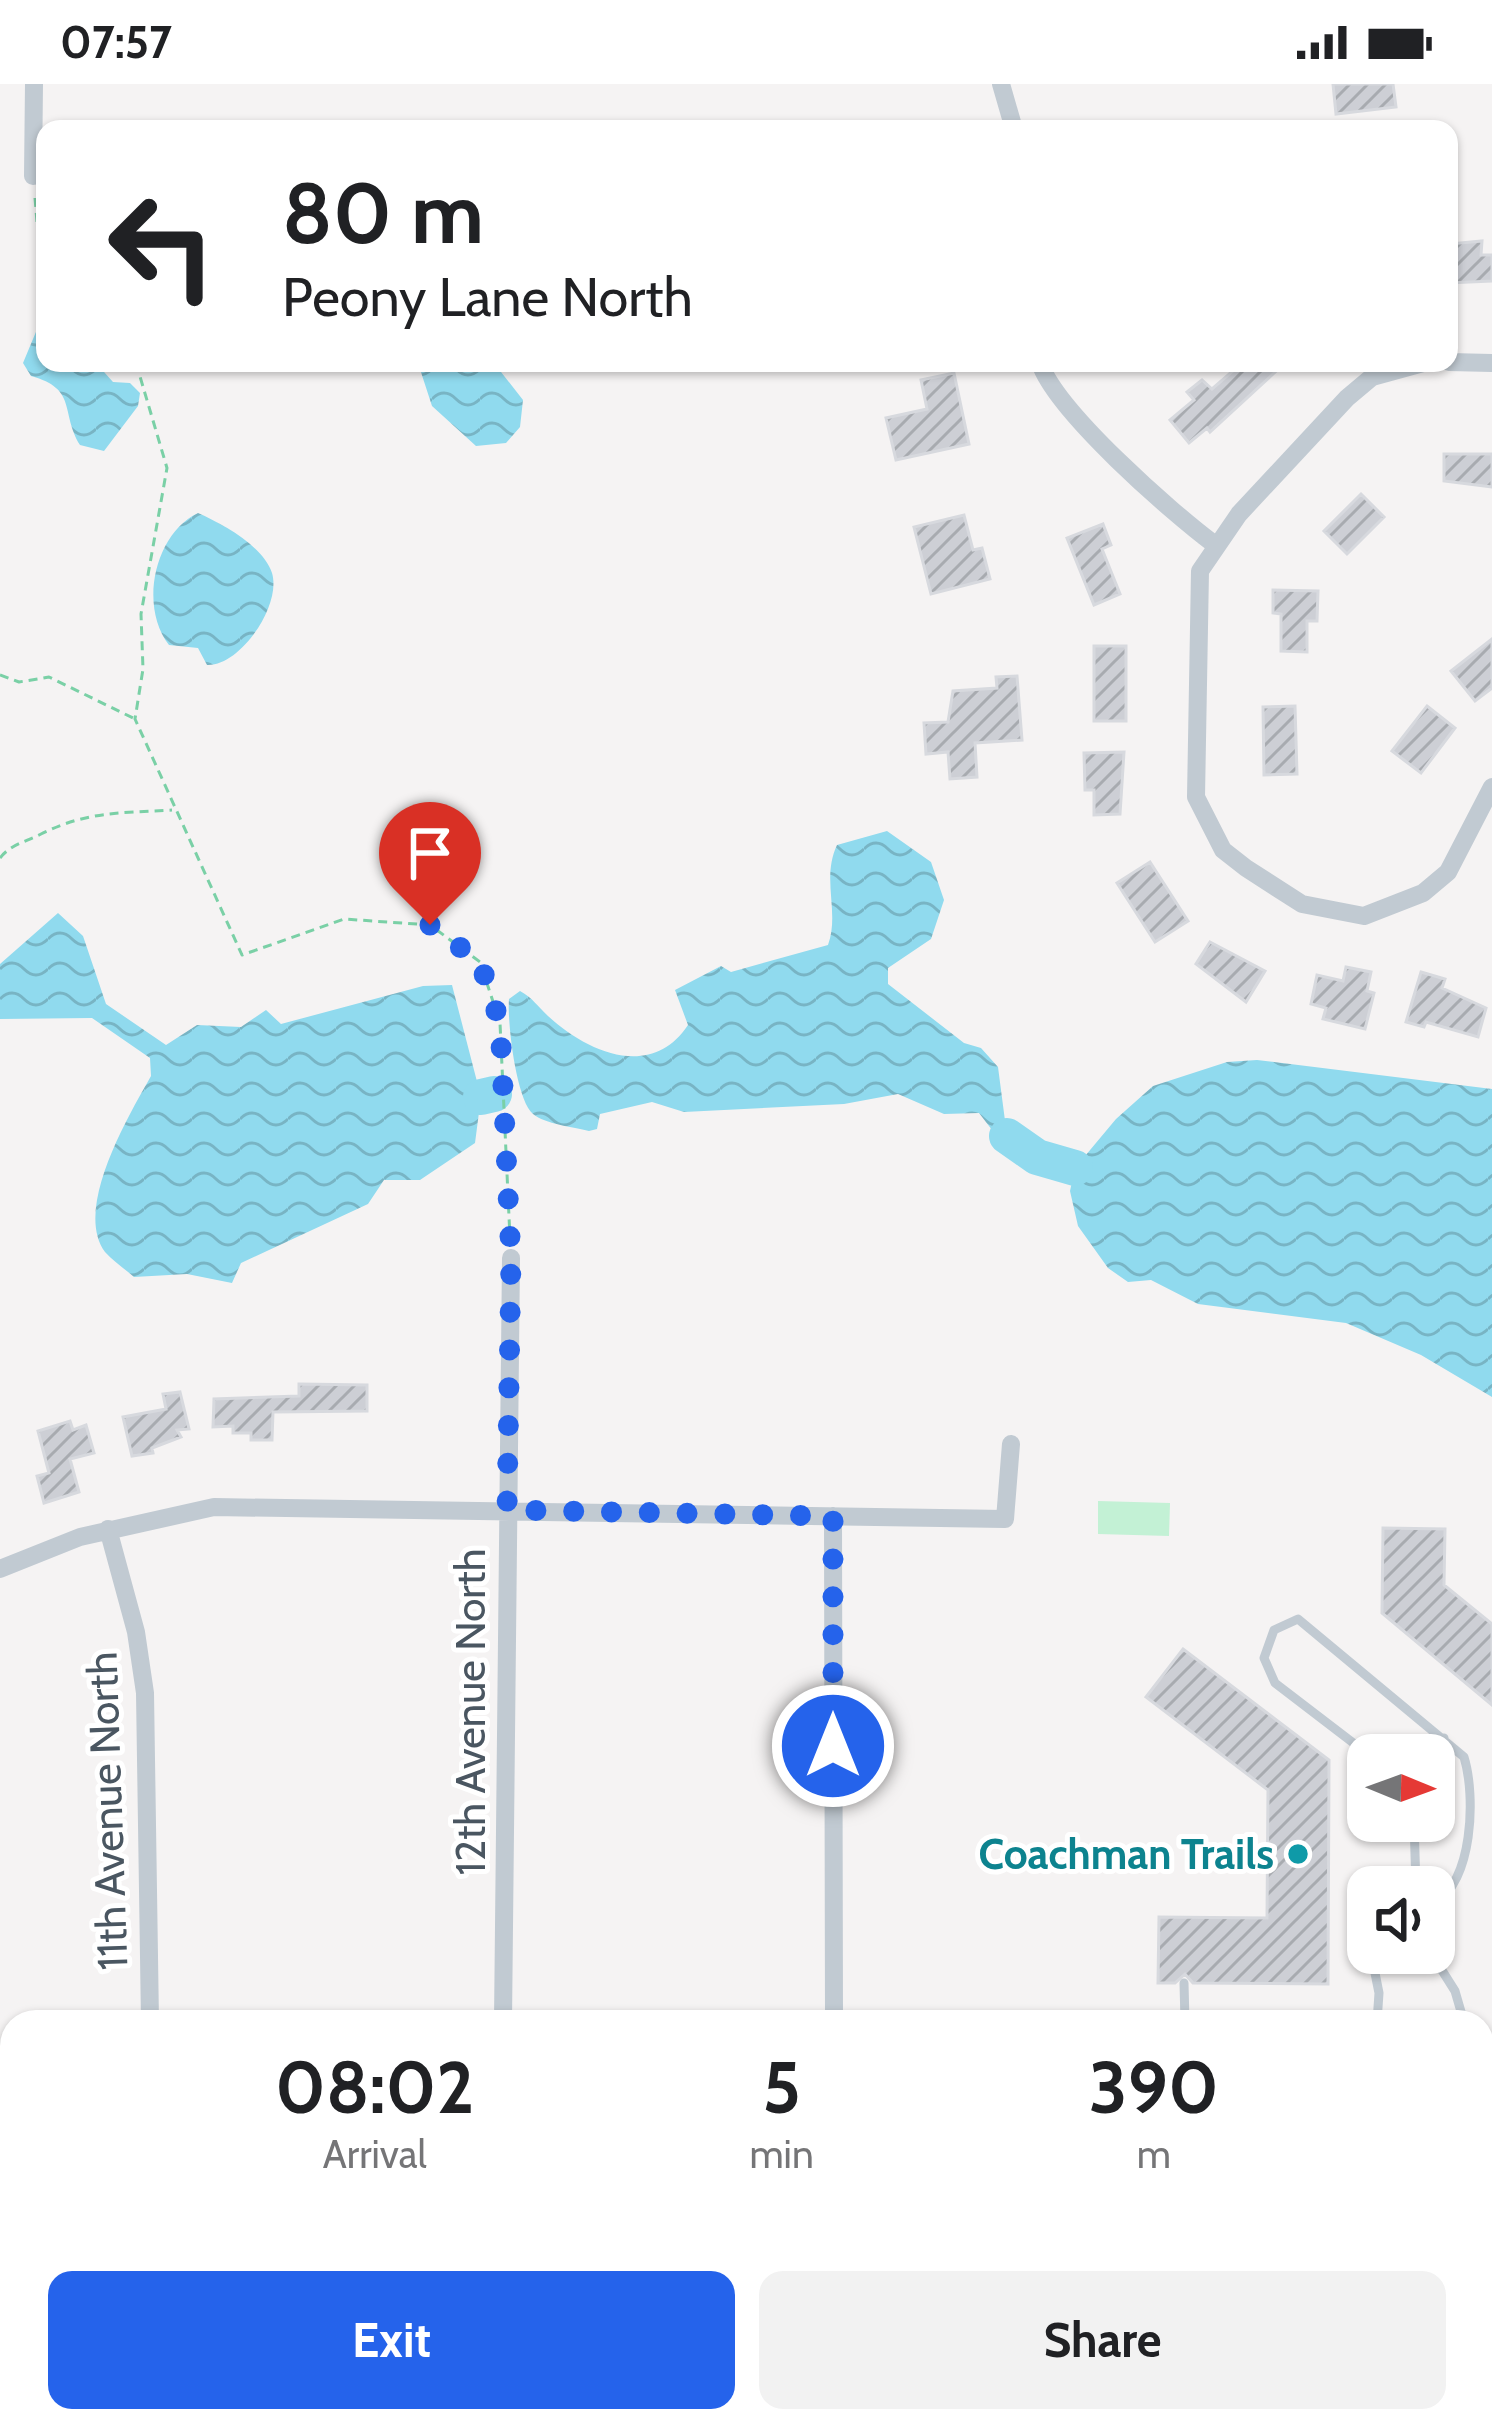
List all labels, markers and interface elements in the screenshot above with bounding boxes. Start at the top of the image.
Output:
text: 07:57 [60,15,172,69]
text: 80 m [282,162,484,264]
icon: left [84,168,240,324]
text: Peony Lane North [282,264,693,330]
pin [379,802,481,925]
icon: arrive [397,820,463,886]
street label: 12th Avenue North [444,1549,496,1875]
street label: 11th Avenue North [75,1651,139,1971]
position arrow [770,1683,896,1809]
north arrow [1347,1734,1455,1842]
map controls [1347,1734,1455,1974]
place label: Coachman Trails [978,1828,1274,1880]
marker: Coachman Trails [1285,1841,1311,1867]
button: sound [1347,1866,1455,1974]
text: 08:02 [275,2044,474,2131]
text: 5 [762,2044,801,2131]
text: 390 [1089,2044,1219,2131]
text: Arrival [323,2130,427,2178]
text: min [749,2130,814,2178]
text: m [1137,2130,1171,2178]
button: Exit [48,2271,735,2409]
button: Share [759,2271,1446,2409]

